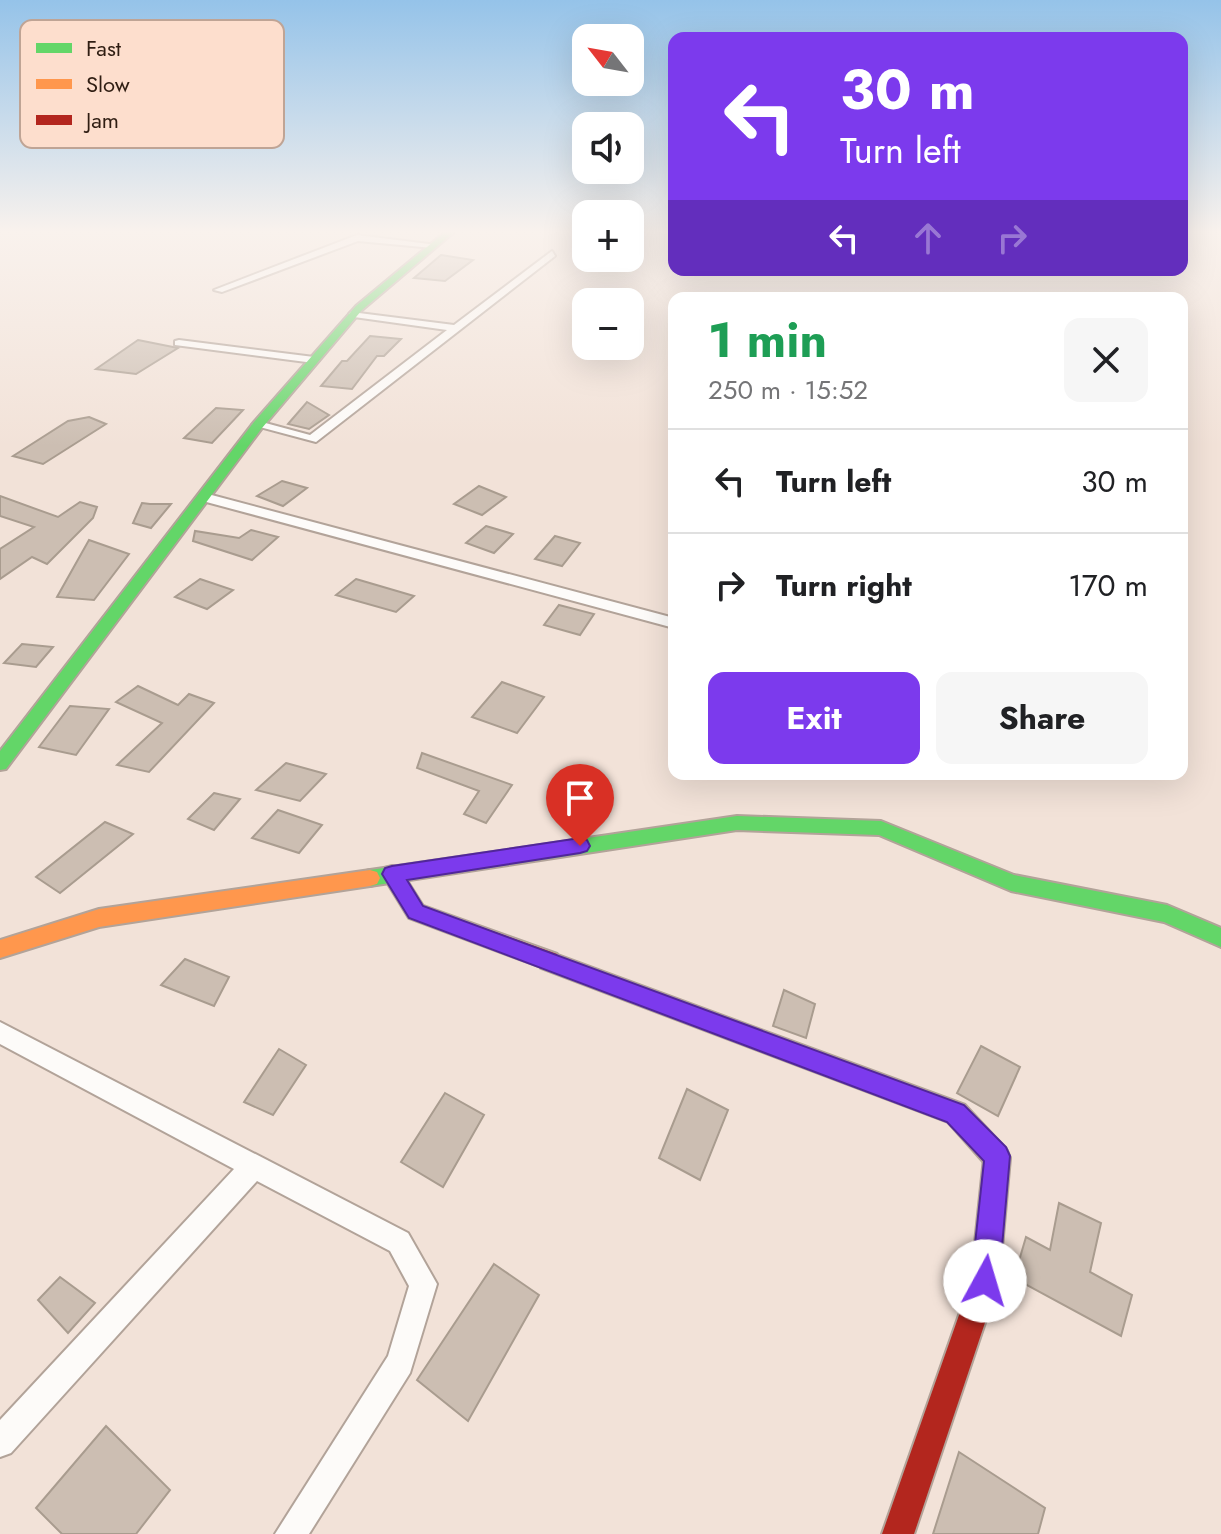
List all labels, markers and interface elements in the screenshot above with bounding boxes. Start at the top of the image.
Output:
legend [20,20,284,148]
north arrow [572,24,644,96]
map controls [572,24,644,360]
text: Fast [86,32,122,64]
text: 30 m [840,49,975,130]
icon: left [708,64,812,168]
text: Slow [86,68,130,100]
text: Jam [83,104,119,136]
button: sound [572,112,644,184]
text: Turn left [840,124,961,176]
button: + [572,200,644,272]
icon: left [822,216,866,260]
icon: ahead [906,216,950,260]
icon: right [990,216,1034,260]
button: − [572,288,644,360]
text: 1 min [708,306,827,375]
button: close [1064,318,1148,402]
text: 250 m · 15:52 [708,371,868,409]
icon: left [708,459,752,503]
text: Turn left [776,460,891,503]
text: 30 m [1081,460,1148,503]
icon: right [708,563,752,607]
text: Turn right [776,564,912,607]
text: 170 m [1068,564,1148,607]
button: Exit [708,672,920,764]
button: Share [936,672,1148,764]
pin [546,764,614,846]
icon: arrive [558,776,602,820]
position arrow [943,1239,1027,1323]

